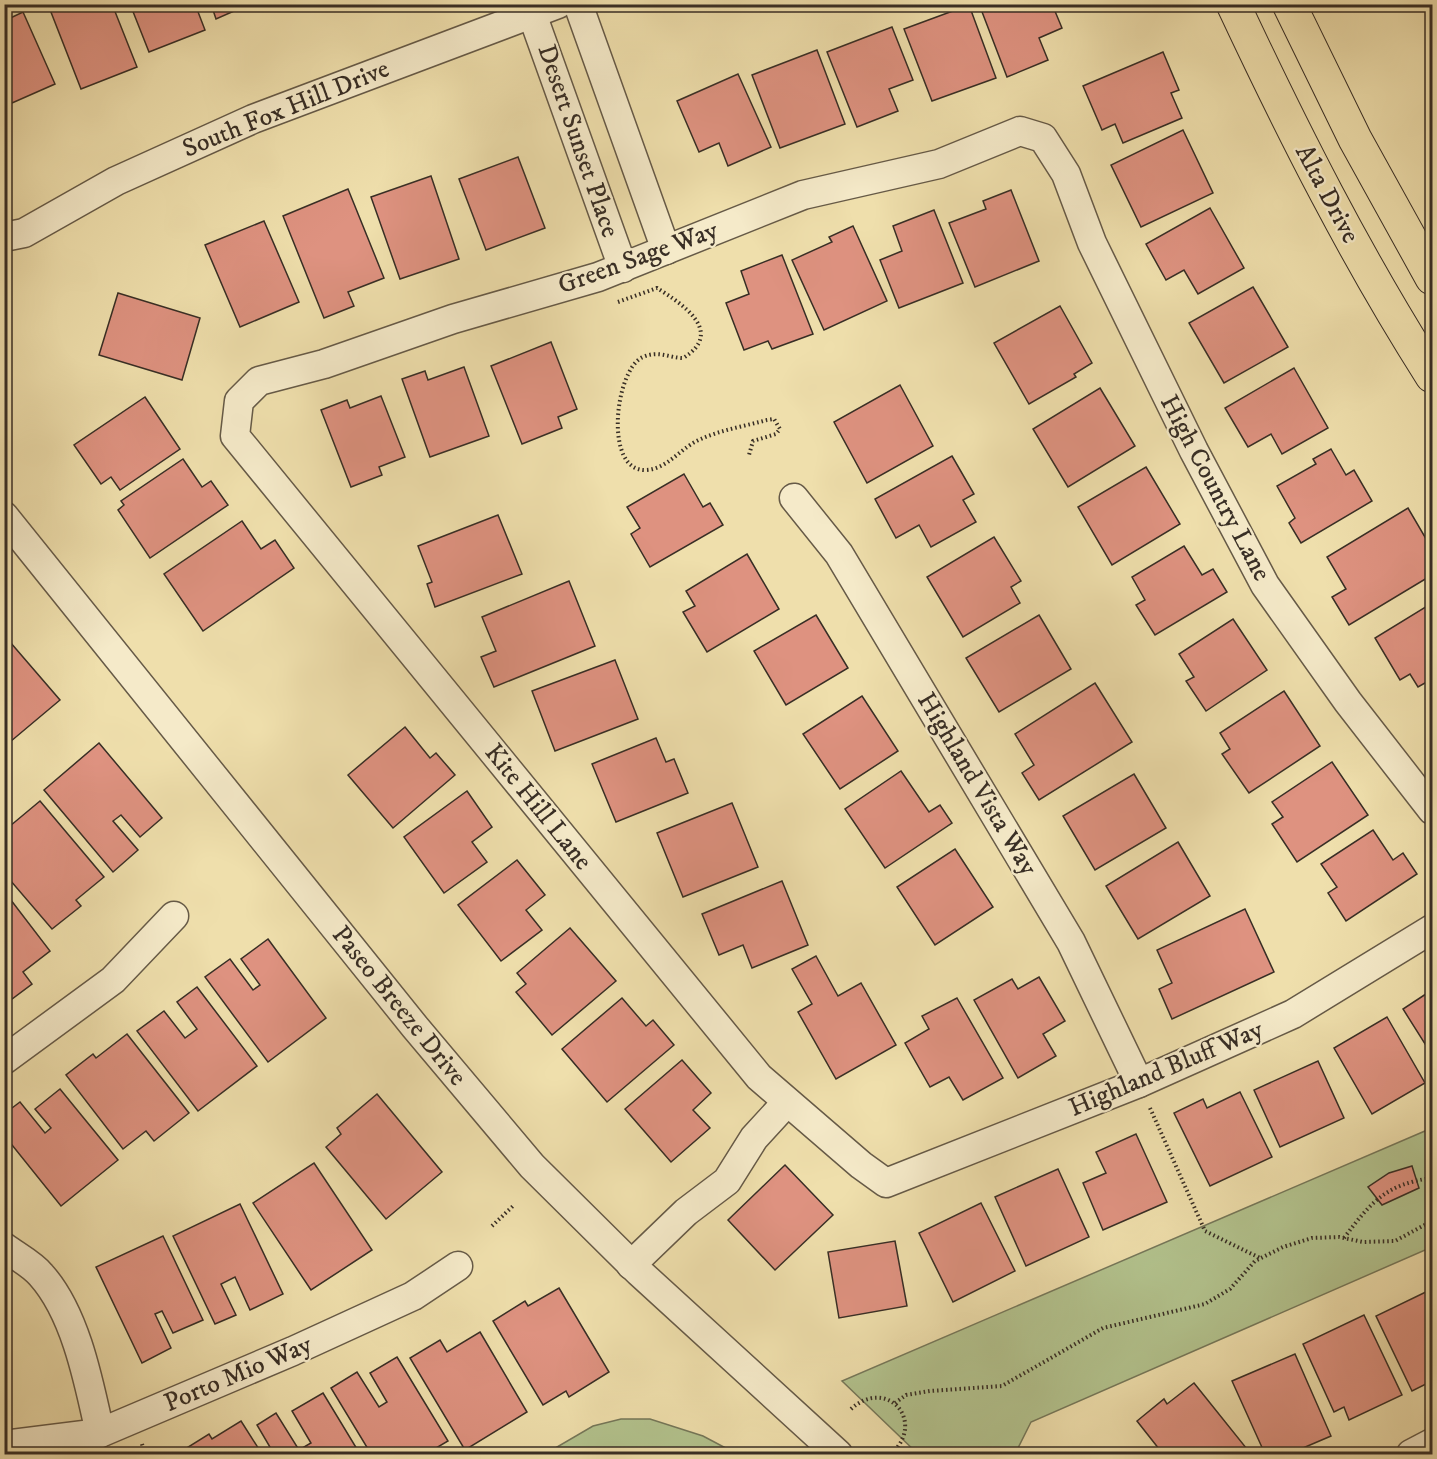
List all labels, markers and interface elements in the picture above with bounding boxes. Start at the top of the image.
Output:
street label: Desert Sunset Place [530,40,626,242]
street label: South Fox Hill Drive [178,52,394,166]
street label: Alta Drive [1287,139,1367,249]
street label: Green Sage Way [554,214,723,302]
street label: High Country Lane [1152,389,1278,587]
street label: Highland Vista Way [909,686,1045,882]
street label: Kite Hill Lane [477,737,599,877]
street label: Paseo Breeze Drive [324,919,474,1093]
street label: Highland Bluff Way [1064,1013,1269,1125]
street label: Porto Mio Way [159,1328,318,1420]

